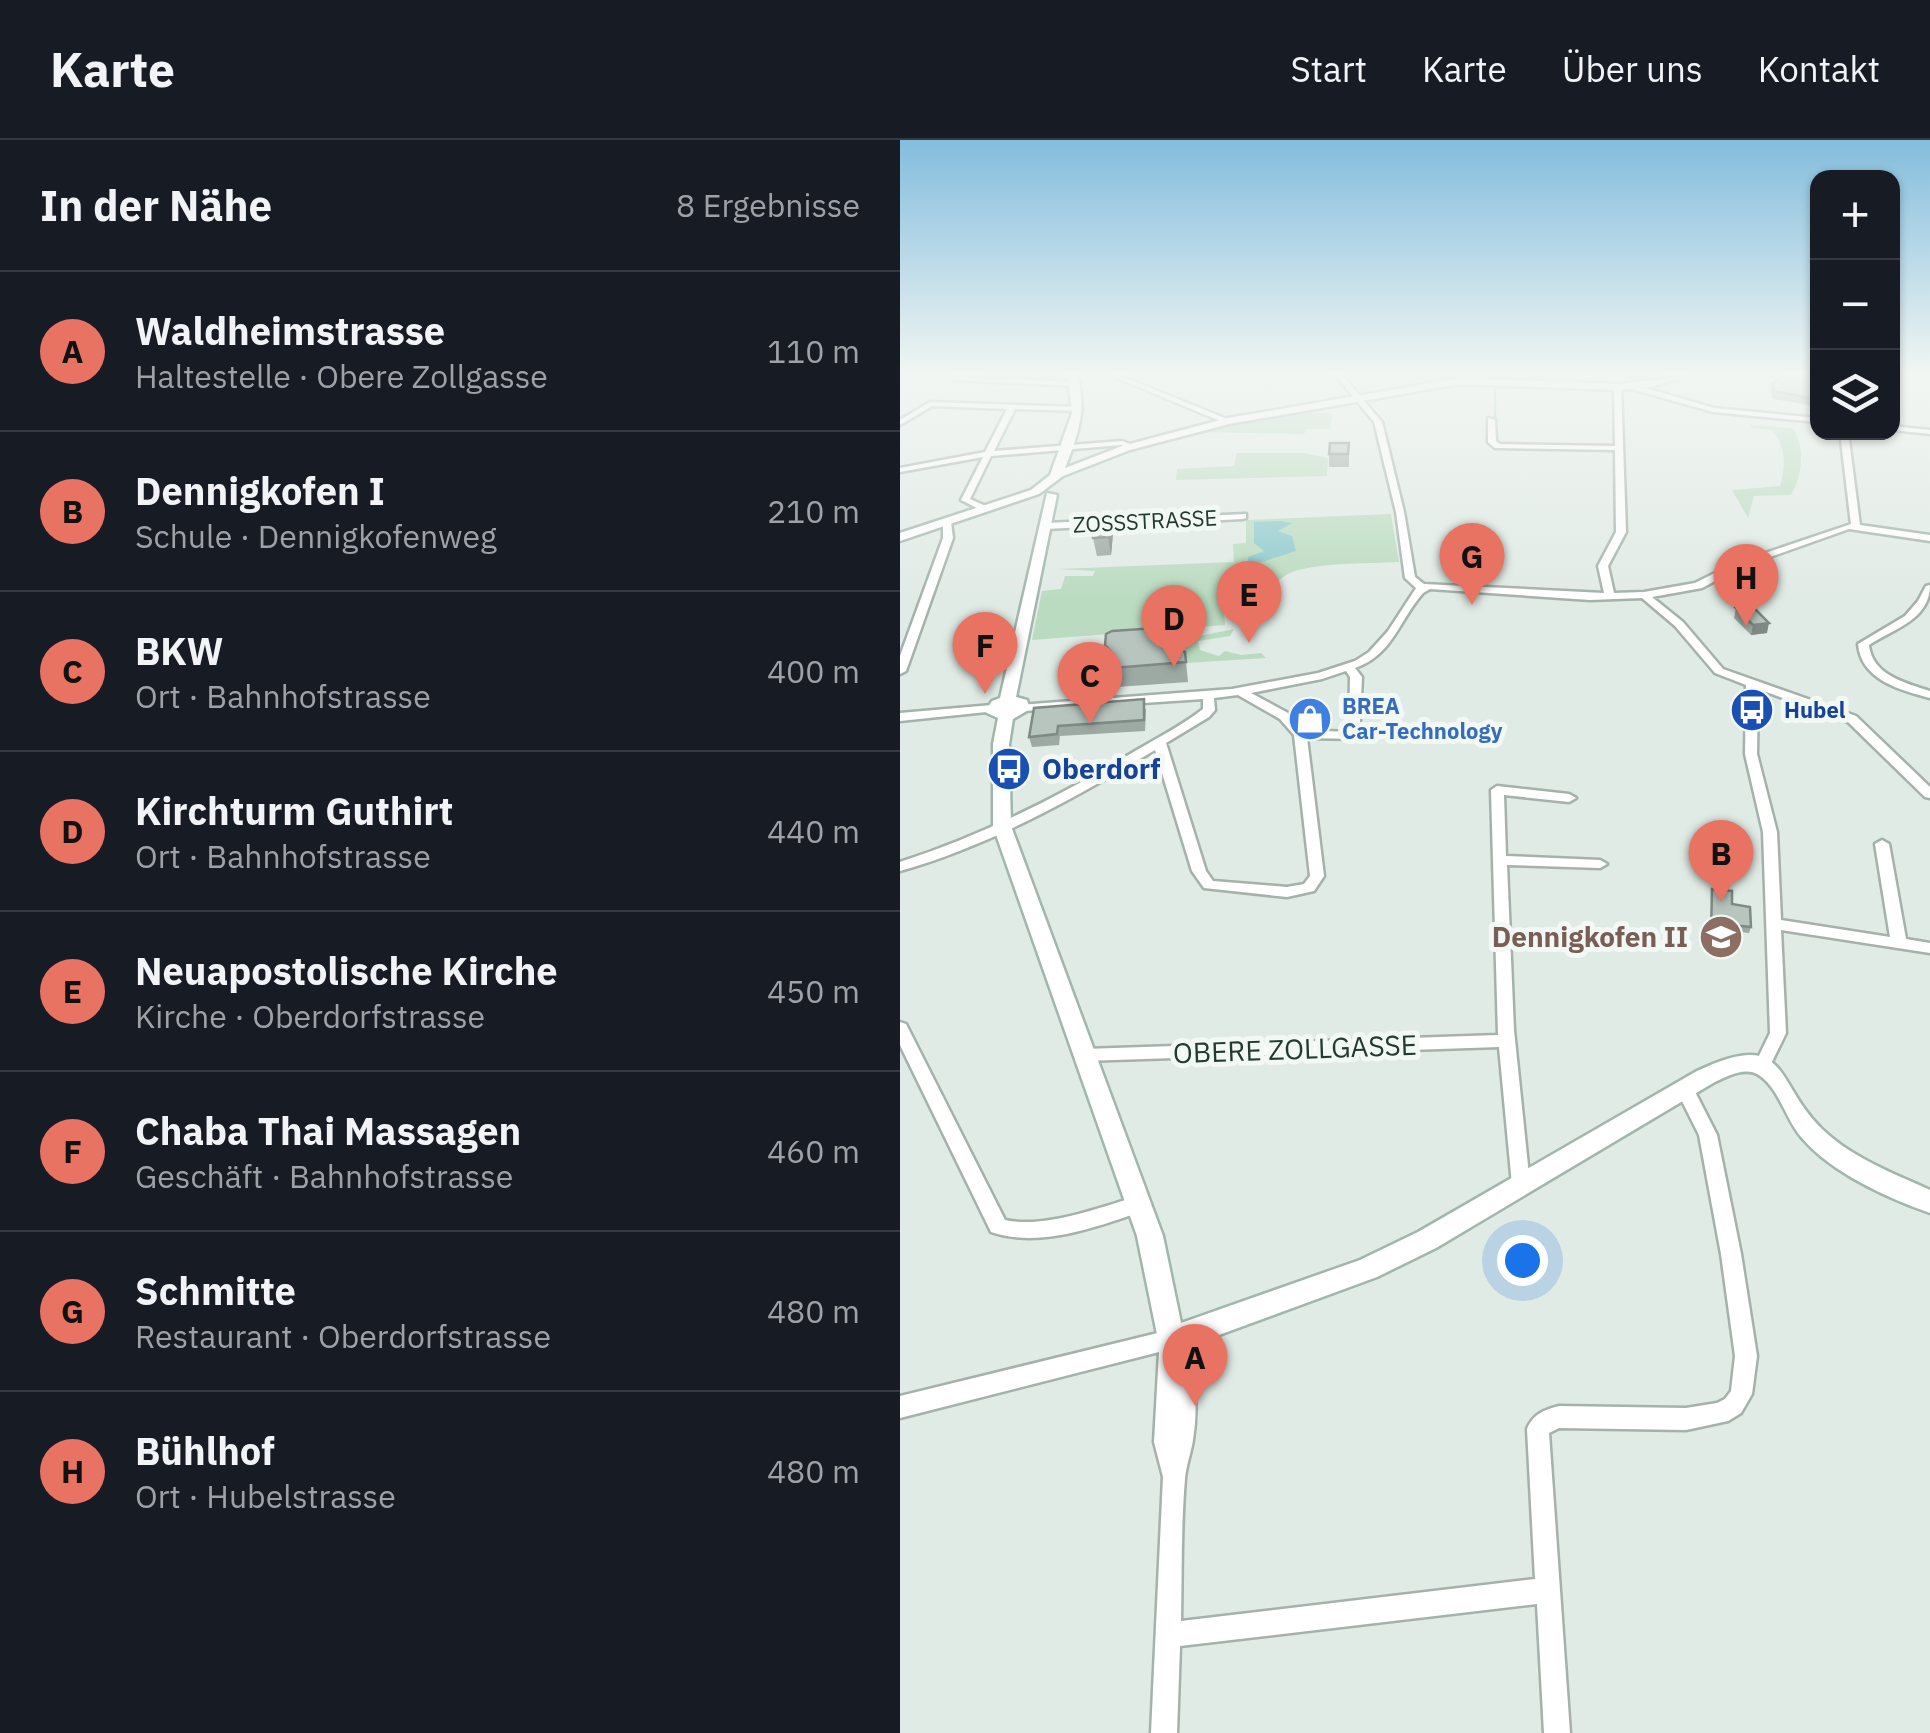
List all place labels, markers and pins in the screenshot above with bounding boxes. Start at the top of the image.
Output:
pin: G [1440,522,1504,605]
pin: H [1714,544,1778,626]
pin: E [1216,560,1282,643]
pin: D [1142,584,1206,667]
pin: F [952,612,1018,694]
pin: C [1058,642,1122,724]
bus stop icon: Hubel [1729,687,1775,733]
place label: BREA Car-Technology [1342,691,1503,745]
place label: Hubel [1784,695,1846,724]
shop icon: BREA Car-Technology [1287,696,1333,742]
bus stop icon: Oberdorf [986,746,1032,792]
place label: Oberdorf [1042,750,1160,787]
pin: B [1688,820,1754,902]
school or university icon: Dennigkofen II [1698,914,1744,960]
place label: Dennigkofen II [1492,918,1688,955]
pin: A [1162,1324,1228,1406]

